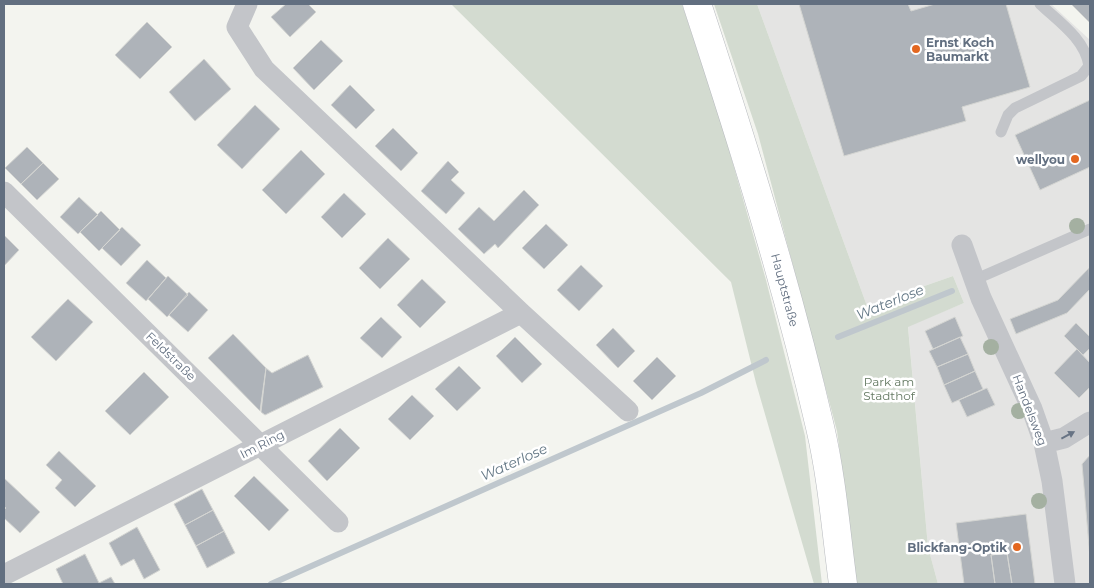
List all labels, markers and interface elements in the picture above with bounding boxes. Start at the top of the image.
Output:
place label: Ernst Koch Baumarkt [926,35,994,64]
marker: Ernst Koch Baumarkt [910,43,922,55]
place label: wellyou [1016,152,1065,167]
marker: wellyou [1069,153,1081,165]
street label: Hauptstraße [768,252,802,328]
water label: Waterlose [854,280,926,324]
street label: Feldstraße [143,329,199,383]
street label: Handelsweg [1010,372,1050,448]
park label: Park am Stadthof [863,374,916,403]
street label: Im Ring [237,426,287,462]
one-way arrow [1061,431,1076,439]
water label: Waterlose [478,439,550,485]
place label: Blickfang-Optik [907,540,1007,555]
marker: Blickfang-Optik [1011,541,1023,553]

